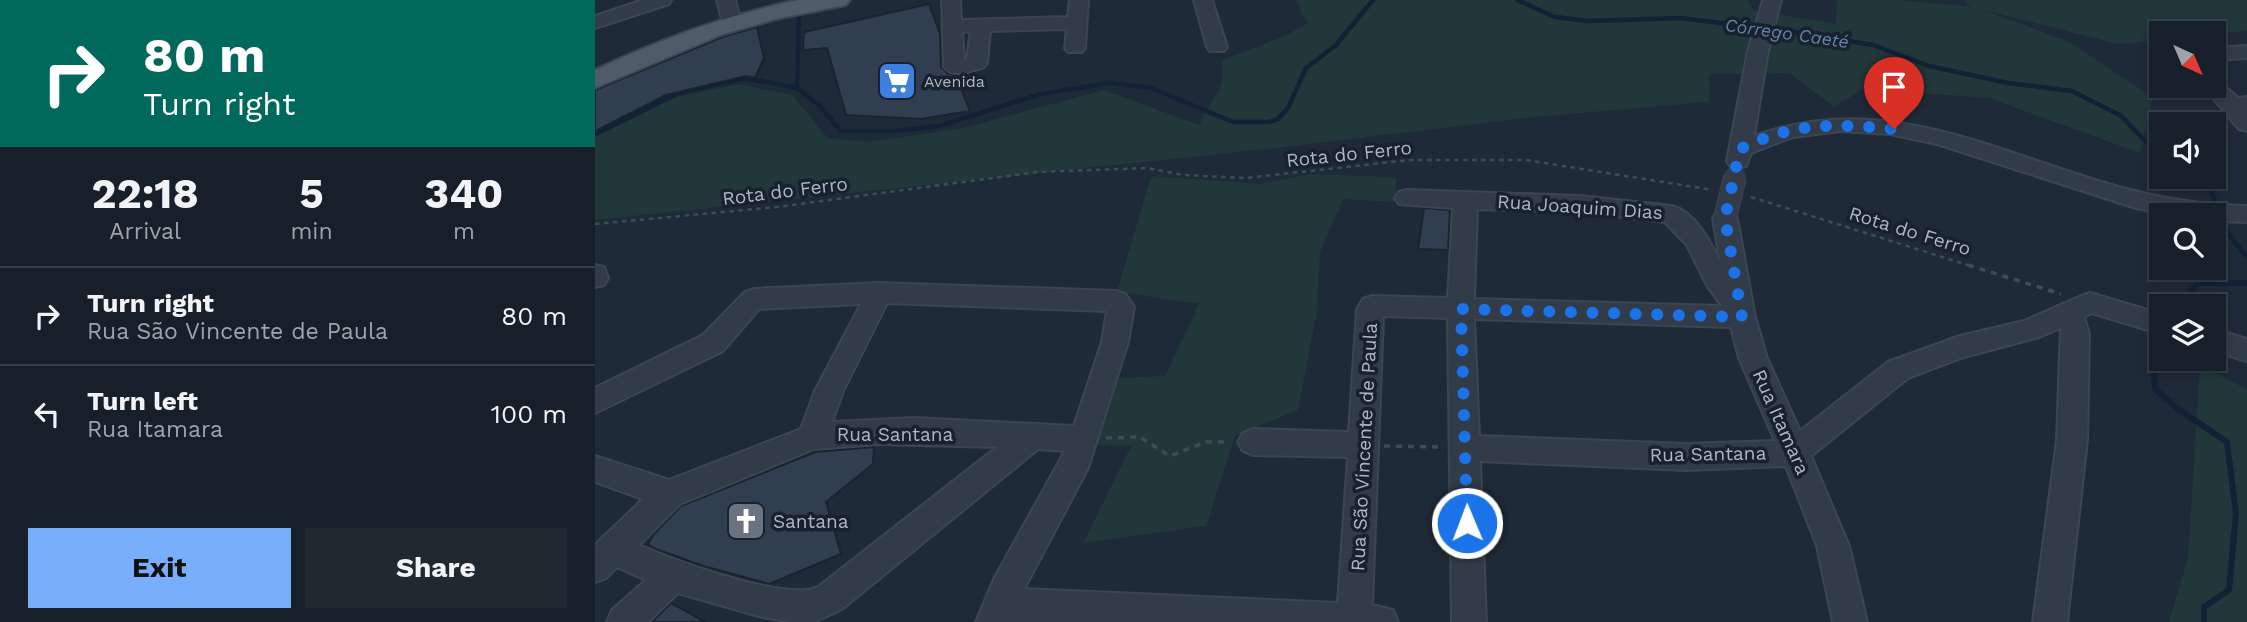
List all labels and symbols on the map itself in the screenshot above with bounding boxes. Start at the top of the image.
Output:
water label: Córrego Caeté [1724,14,1850,52]
north arrow [2149,21,2226,98]
pin [1864,57,1924,129]
supermarket icon: Avenida [876,60,918,102]
place label: Avenida [924,72,985,91]
street label: Rota do Ferro [1285,136,1413,172]
street label: Rota do Ferro [721,172,849,210]
street label: Rua Joaquim Dias [1496,190,1664,224]
street label: Rota do Ferro [1846,202,1974,260]
street label: Rua São Vincente de Paula [1346,322,1382,572]
street label: Rua Itamara [1748,366,1814,478]
street label: Rua Santana [837,423,954,446]
street label: Rua Santana [1650,441,1767,467]
position arrow [1430,486,1504,560]
church icon: Santana [725,500,767,542]
place label: Santana [773,510,849,533]

